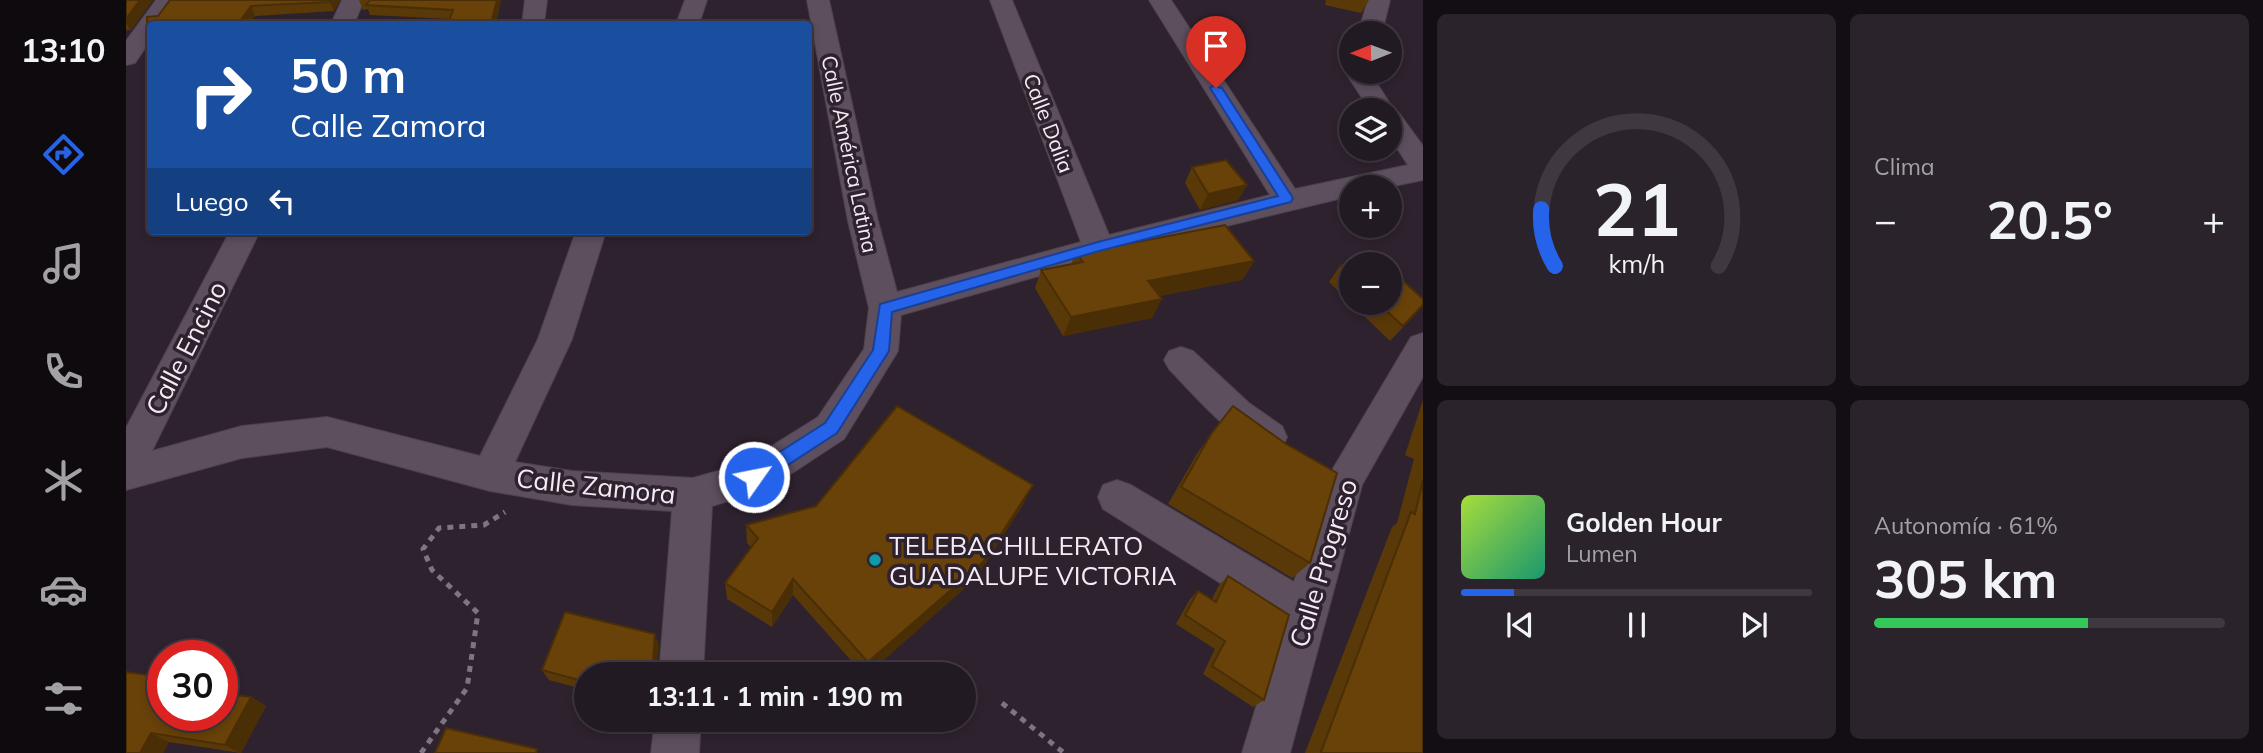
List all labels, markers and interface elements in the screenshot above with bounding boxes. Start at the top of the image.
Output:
pin [1186,16,1246,88]
north arrow [1339,21,1402,84]
map controls [1339,21,1402,315]
icon: arrive [1197,27,1235,65]
text: 13:10 [21,30,105,70]
text: 50 m [290,44,406,105]
icon: right [175,49,266,140]
street label: Calle América Latina [816,53,884,255]
street label: Calle Dalia [1018,70,1080,176]
button: layers [1339,98,1402,161]
text: Calle Zamora [290,105,487,145]
icon: directions [39,130,88,179]
text: Clima [1874,152,1935,181]
text: 21 [1593,163,1680,254]
button: + [1339,175,1402,238]
icon: left [263,182,301,220]
text: Luego [175,185,249,218]
text: 20.5° [1986,187,2113,252]
text: − [1874,196,1897,244]
text: + [2202,196,2225,244]
icon: music [39,239,88,288]
text: km/h [1608,248,1665,279]
button: − [1339,252,1402,315]
street label: Calle Encino [138,275,234,421]
icon: phone [39,347,88,396]
position arrow [717,440,791,514]
icon: climate [39,456,88,505]
street label: Calle Zamora [515,461,677,511]
street label: Calle Progreso [1282,475,1364,651]
text: Golden Hour [1566,506,1722,539]
text: Autonomía · 61% [1874,511,2058,540]
place label: TELEBACHILLERATO GUADALUPE VICTORIA [889,529,1177,592]
text: Lumen [1566,539,1638,568]
text: 305 km [1874,546,2057,611]
marker: TELEBACHILLERATO GUADALUPE VICTORIA [867,552,883,568]
icon: car [39,565,88,614]
icon: previous [1501,606,1539,644]
icon: pause [1618,606,1656,644]
icon: next [1735,606,1773,644]
speed limit sign: 30 [147,640,238,731]
icon: filters [39,674,88,723]
text: 13:11 · 1 min · 190 m [647,680,903,713]

